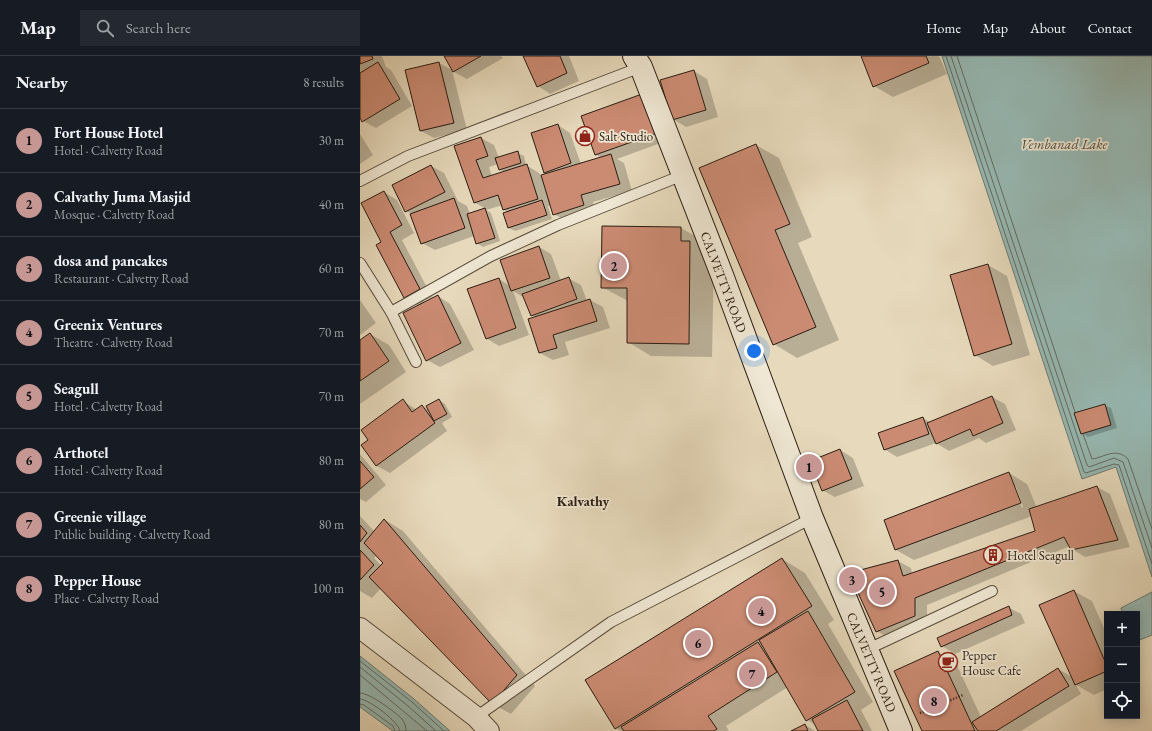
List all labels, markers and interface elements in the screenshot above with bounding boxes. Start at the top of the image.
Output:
search box [80,10,360,46]
text: Map [20,15,56,40]
icon: search [94,17,116,39]
text: Search here [126,18,191,37]
text: Home [926,19,961,37]
text: Map [983,19,1008,37]
text: About [1030,19,1066,37]
text: Contact [1088,19,1132,37]
text: Nearby [16,71,68,93]
text: 8 results [303,74,344,91]
text: Fort House Hotel [54,123,163,142]
shop icon: Salt Studio [574,125,596,147]
place label: Salt Studio [599,128,653,145]
text: 1 [26,132,32,149]
text: 30 m [319,132,344,149]
water label: Vembanad Lake [1021,135,1108,153]
text: Hotel · Calvetty Road [54,142,163,159]
text: Calvathy Juma Masjid [54,187,191,206]
text: 2 [26,196,32,213]
text: 40 m [319,196,344,213]
text: Mosque · Calvetty Road [54,206,174,223]
street label: CALVETTY ROAD [696,229,751,335]
text: dosa and pancakes [54,251,167,270]
pin: 2 [601,251,627,281]
text: 3 [26,260,32,277]
text: 60 m [319,260,344,277]
text: Restaurant · Calvetty Road [54,270,189,287]
text: Greenix Ventures [54,315,162,334]
text: 4 [26,324,32,341]
text: 70 m [319,324,344,341]
text: Theatre · Calvetty Road [54,334,173,351]
your location [744,341,764,361]
text: Seagull [54,379,99,398]
text: 5 [26,388,32,405]
text: 70 m [319,388,344,405]
text: Hotel · Calvetty Road [54,398,163,415]
text: Arthotel [54,443,109,462]
text: 6 [26,452,32,469]
text: 80 m [319,452,344,469]
pin: 1 [796,452,822,482]
text: Hotel · Calvetty Road [54,462,163,479]
district label: Kalvathy [557,492,610,510]
text: Greenie village [54,507,146,526]
text: 7 [26,516,32,533]
text: 80 m [319,516,344,533]
text: Public building · Calvetty Road [54,526,210,543]
building icon: Hotel Seagull [982,544,1004,566]
place label: Hotel Seagull [1007,547,1074,564]
pin: 3 [839,565,865,595]
text: Pepper House [54,571,141,590]
pin: 5 [869,577,895,607]
text: 8 [26,580,32,597]
text: 100 m [313,580,344,597]
text: Place · Calvetty Road [54,590,159,607]
pin: 4 [748,596,774,626]
street label: CALVETTY ROAD [843,610,900,715]
map controls [1104,611,1140,719]
button: + [1104,611,1140,647]
pin: 6 [685,628,711,658]
place label: Pepper House Cafe [962,647,1021,679]
button: − [1104,647,1140,683]
cafe icon: Pepper House Cafe [937,651,959,673]
pin: 7 [739,659,765,689]
button: locate [1104,683,1140,719]
pin: 8 [921,686,947,716]

